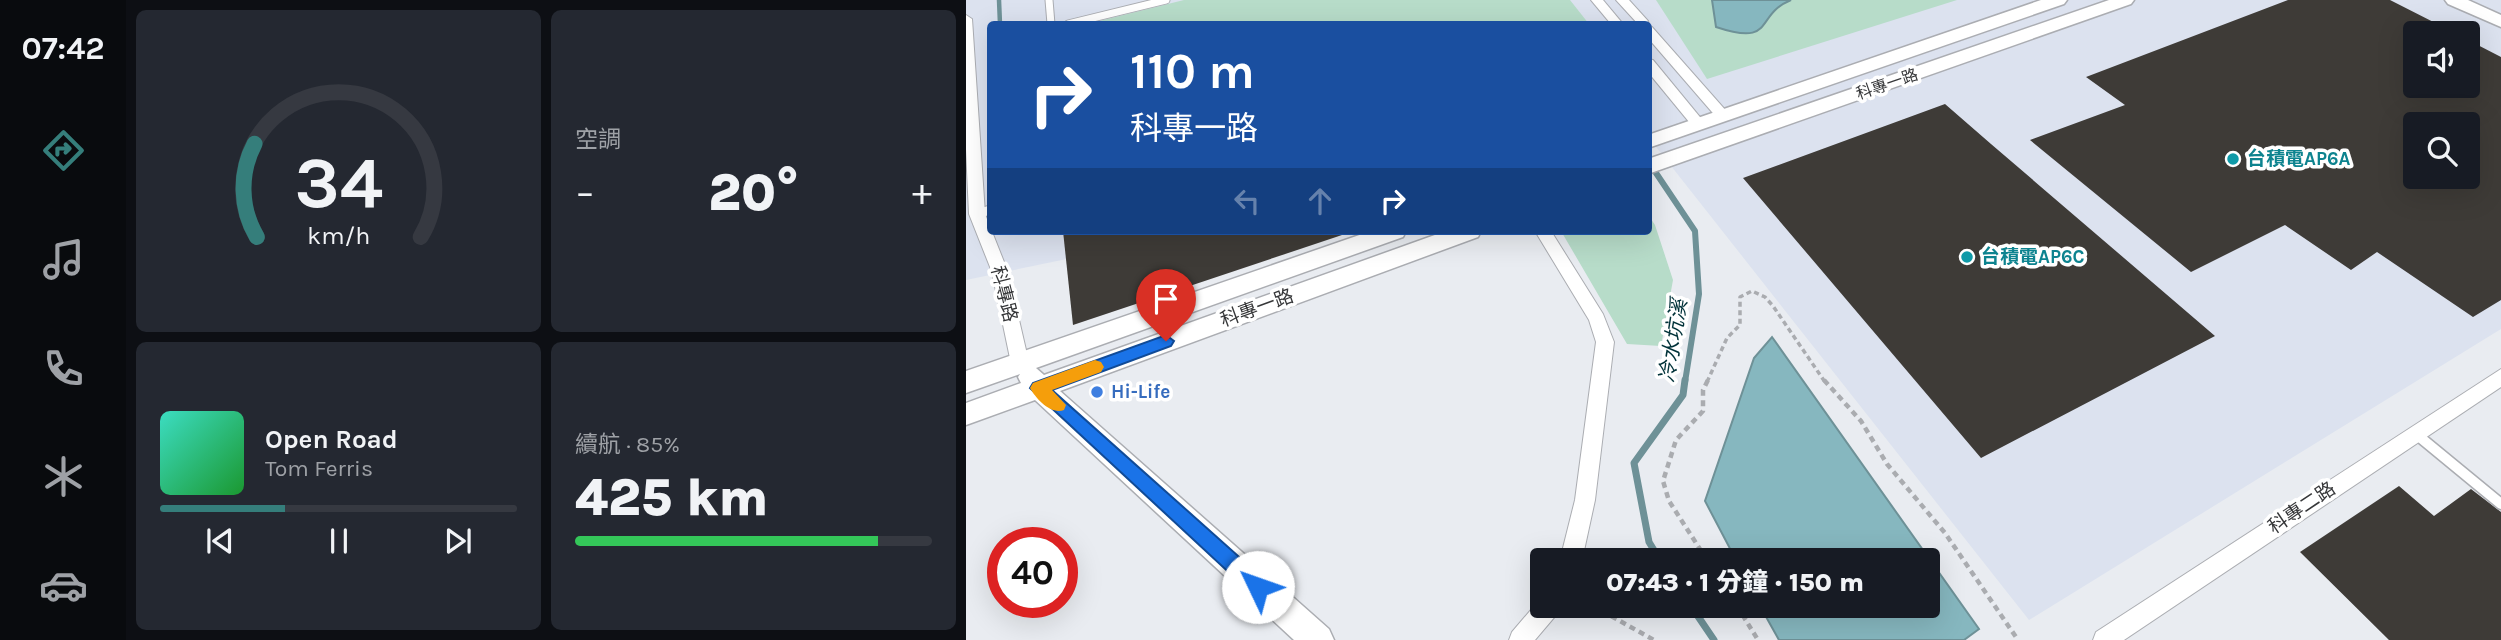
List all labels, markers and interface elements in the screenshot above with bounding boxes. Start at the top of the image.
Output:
map controls [2403,21,2480,189]
button: sound [2403,21,2480,98]
text: 07:42 [21,30,105,67]
text: 110 m [1130,43,1255,100]
icon: right [1015,49,1106,140]
street label: 科專一路 [1854,65,1920,103]
text: 科專一路 [1130,110,1258,147]
button: search [2403,112,2480,189]
icon: directions [39,126,88,175]
text: 空調 [575,126,621,153]
text: 34 [294,140,383,225]
place label: 台積電AP6A [2247,148,2350,170]
marker: 台積電AP6A [2225,151,2241,167]
text: 20° [708,162,799,223]
text: − [575,170,595,215]
text: + [912,170,932,215]
icon: left [1228,182,1266,220]
icon: ahead [1301,182,1339,220]
icon: right [1374,182,1412,220]
text: km/h [307,221,370,250]
icon: music [39,235,88,284]
place label: 台積電AP6C [1981,246,2084,268]
marker: 台積電AP6C [1959,249,1975,265]
street label: 科專路 [986,264,1022,324]
pin [1136,269,1196,341]
icon: arrive [1147,280,1185,318]
street label: 科專一路 [1218,285,1296,331]
water label: 冷水坑溪 [1655,295,1692,384]
icon: phone [39,344,88,393]
place label: Hi-Life [1111,381,1170,403]
marker: Hi-Life [1089,384,1105,400]
text: Open Road [265,424,398,455]
text: 續航 · 85% [575,431,680,458]
icon: climate [39,452,88,501]
text: Tom Ferris [265,455,373,482]
text: 425 km [575,467,768,528]
street label: 科專二路 [2264,478,2340,538]
icon: previous [201,522,239,560]
icon: pause [320,522,358,560]
icon: next [439,522,477,560]
speed limit sign: 40 [987,527,1078,618]
position arrow [1221,550,1295,624]
icon: car [39,561,88,610]
text: 07:43 · 1 分鐘 · 150 m [1606,567,1864,598]

